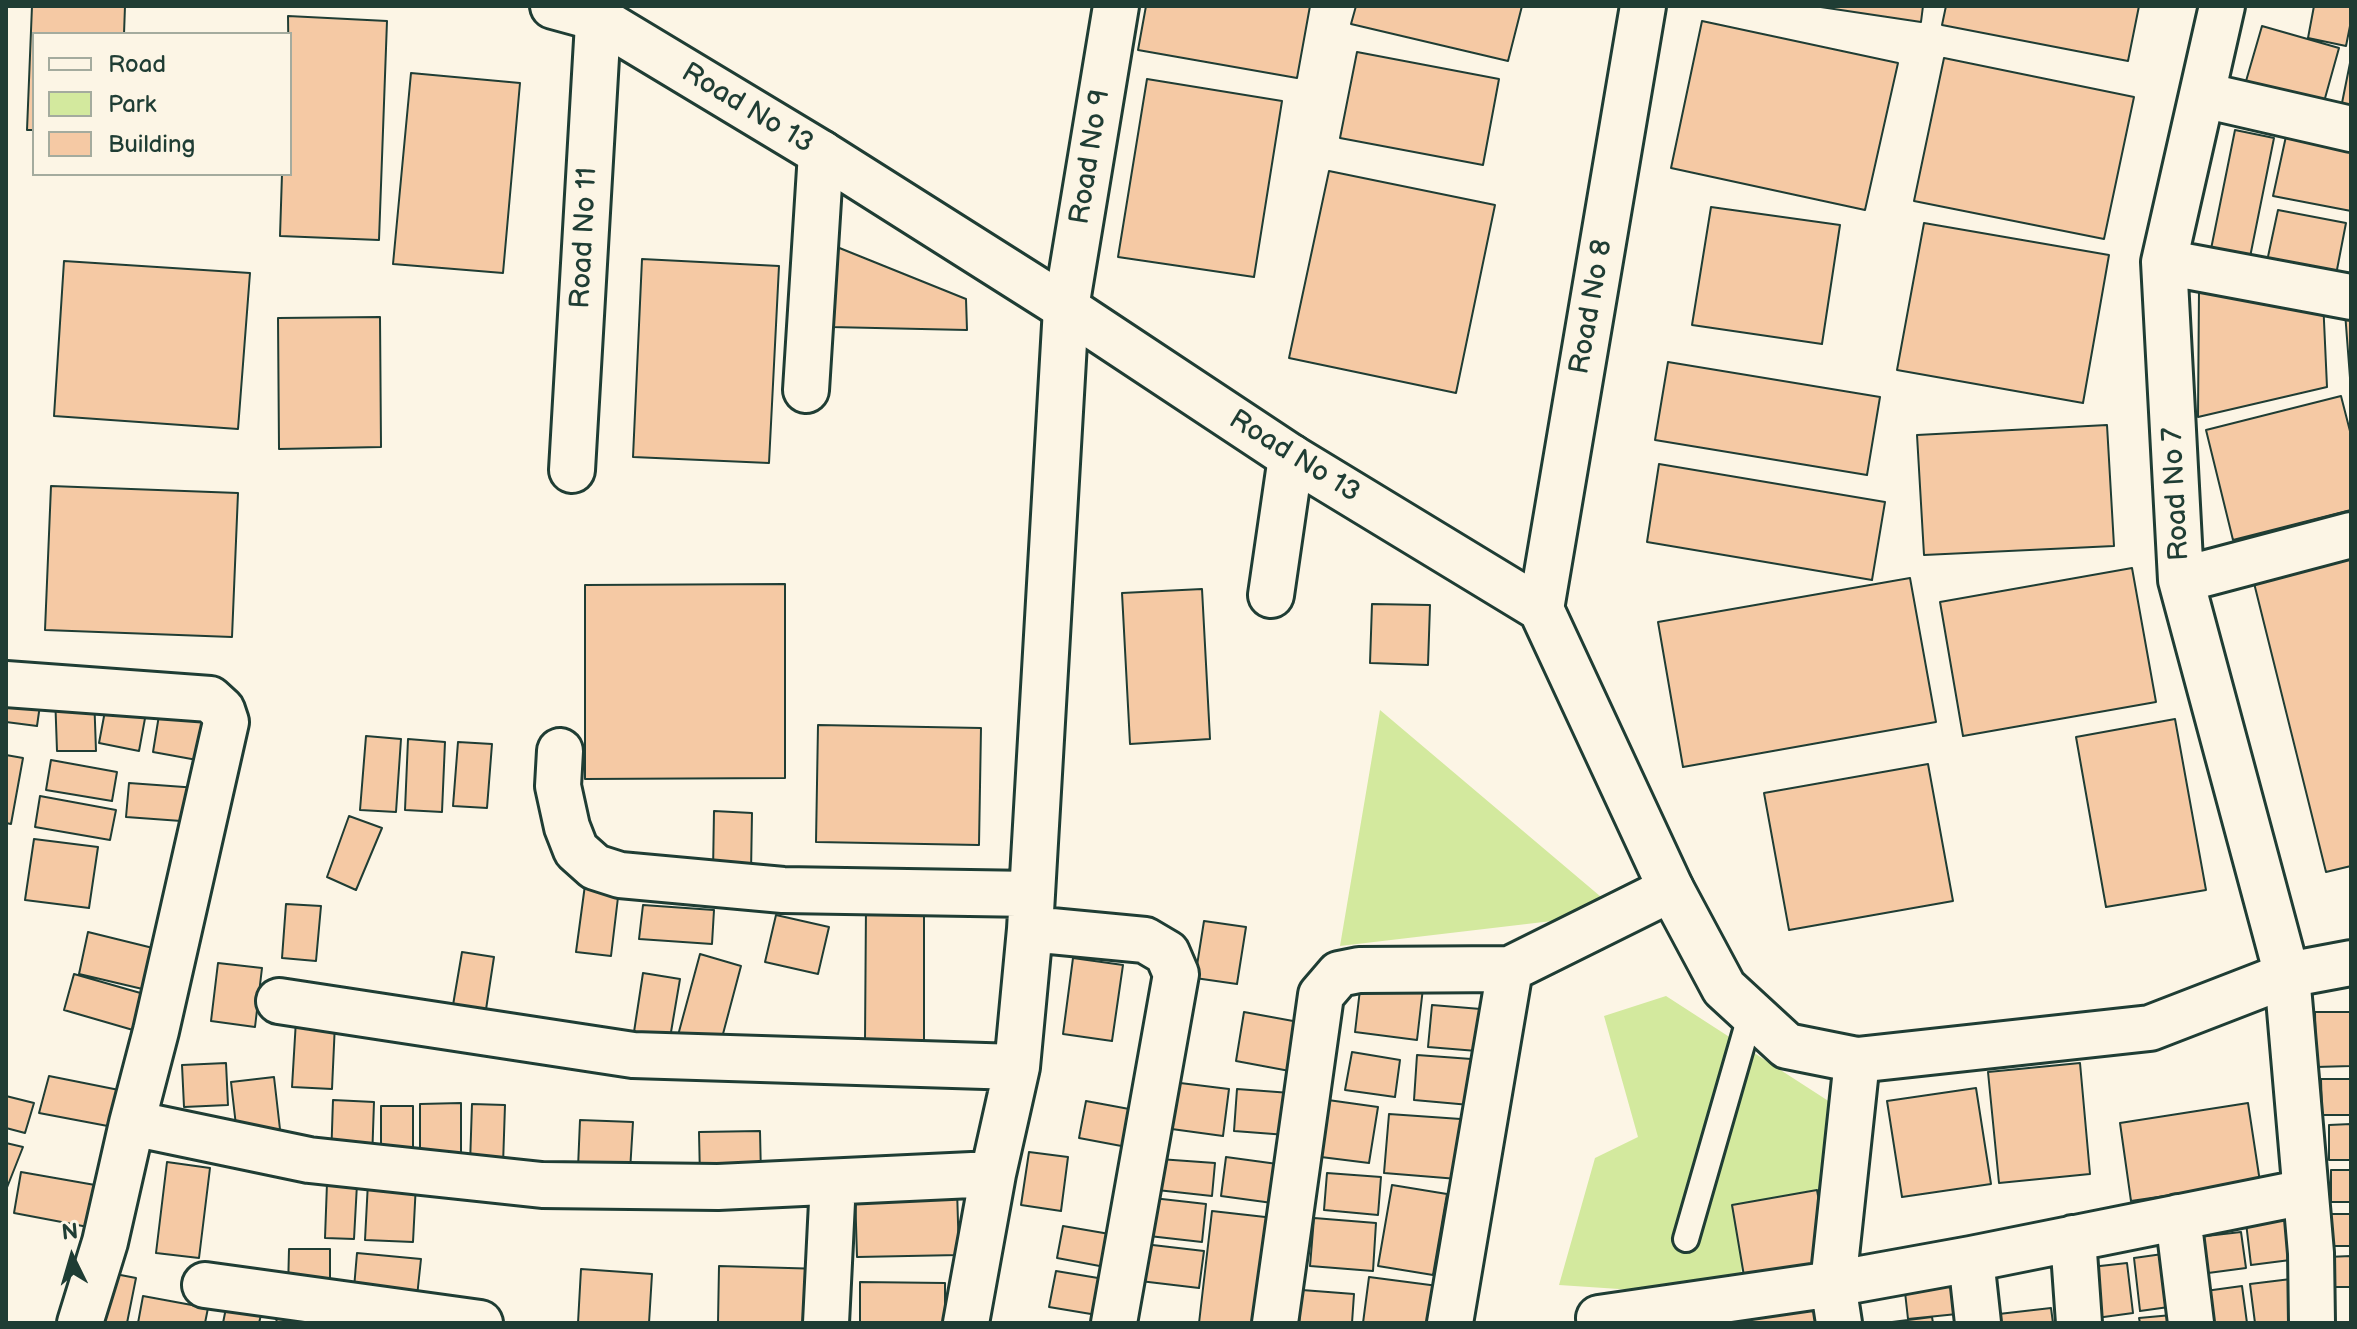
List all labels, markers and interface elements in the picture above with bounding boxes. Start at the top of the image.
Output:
legend [32,32,292,176]
text: Road [108,50,166,79]
street label: Road No 13 [675,57,819,161]
street label: Road No 9 [1064,87,1118,227]
text: Park [108,90,156,119]
text: Building [108,130,195,159]
street label: Road No 11 [565,166,605,310]
street label: Road No 8 [1564,237,1620,377]
street label: Road No 13 [1222,404,1366,510]
street label: Road No 7 [2157,426,2197,562]
north arrow [32,1217,112,1297]
text: N [60,1218,79,1247]

